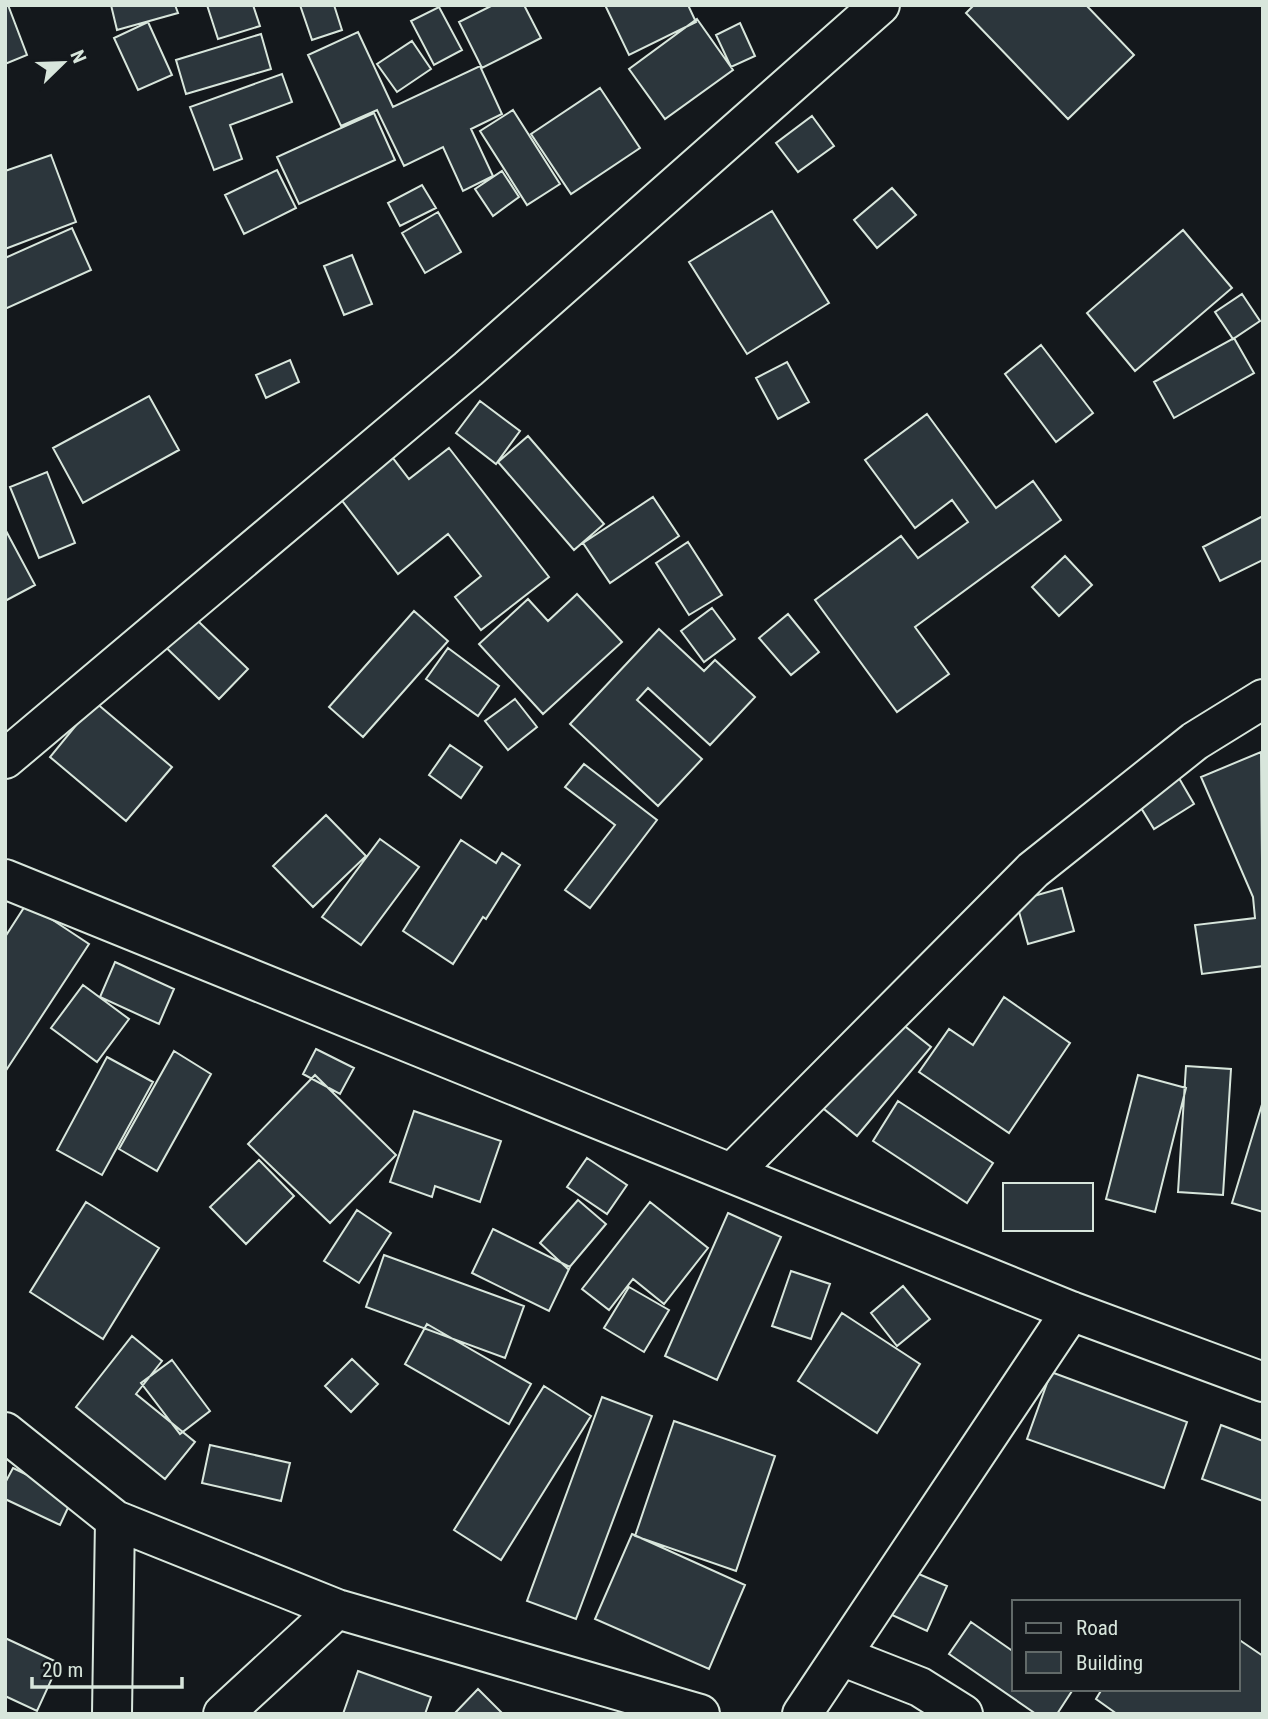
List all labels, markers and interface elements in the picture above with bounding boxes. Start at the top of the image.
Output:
north arrow [28,28,98,98]
text: N [65,47,91,66]
legend [1012,1600,1240,1691]
text: Road [1076,1616,1118,1640]
scale bar [32,1646,182,1690]
text: Building [1076,1651,1143,1675]
text: 20 m [42,1658,83,1682]

